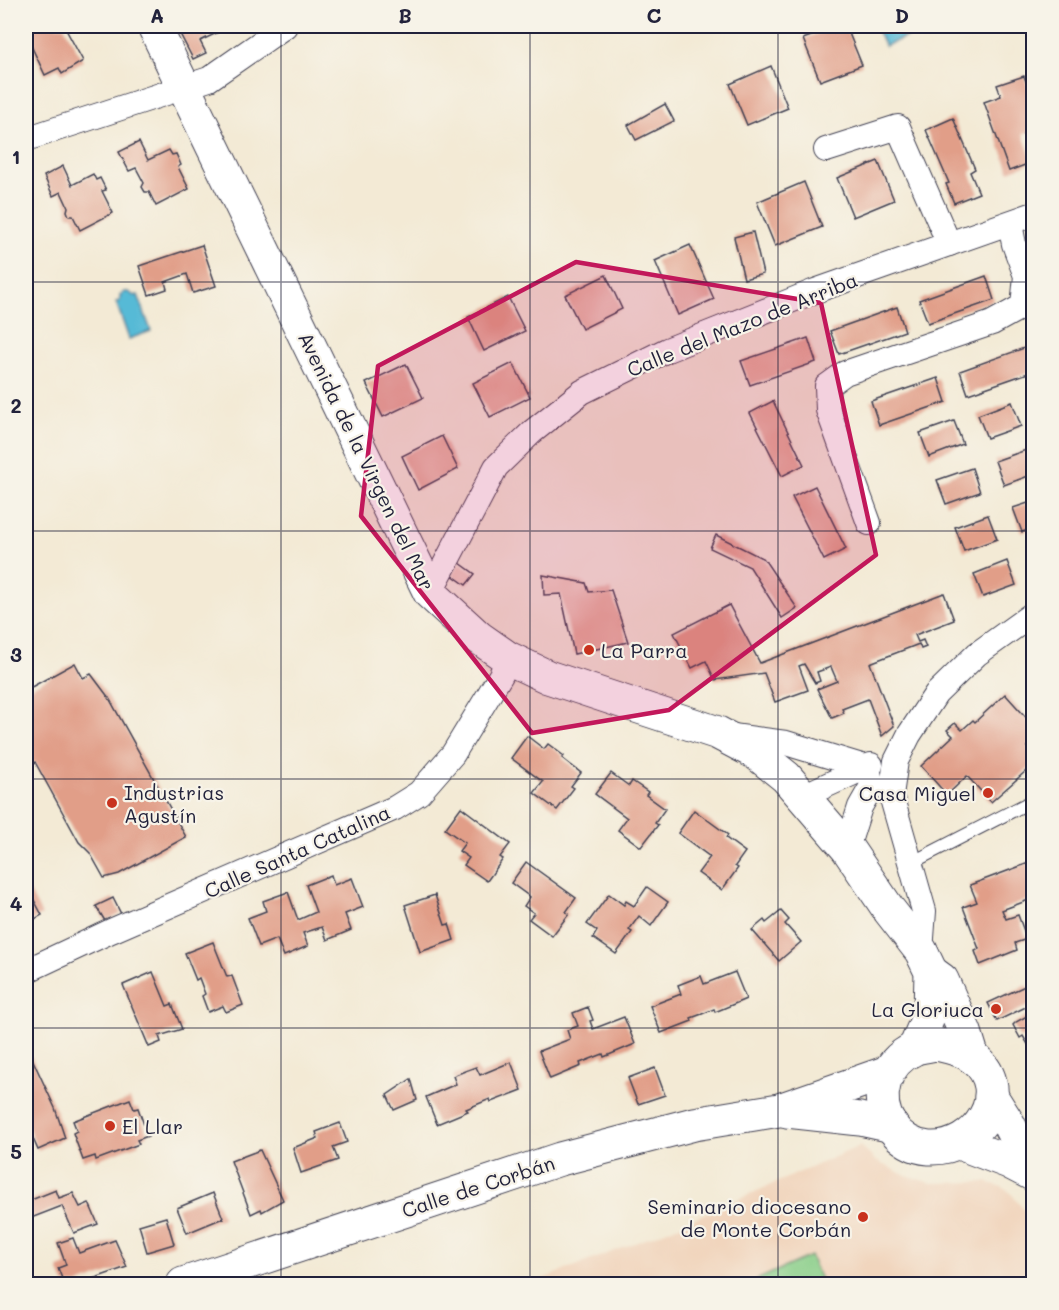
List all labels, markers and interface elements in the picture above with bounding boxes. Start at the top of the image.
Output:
text: A [150,2,164,28]
text: B [398,2,412,28]
text: C [647,2,662,28]
text: D [895,2,909,28]
text: 1 [12,143,20,169]
street label: Calle del Mazo de Arriba [623,266,861,382]
street label: Avenida de la Virgen del Mar [293,328,441,594]
text: 2 [10,392,22,418]
place label: La Parra [601,637,688,663]
text: 3 [10,641,22,667]
marker: La Parra [582,643,596,657]
place label: Industrias Agustín [124,779,224,828]
place label: Casa Miguel [859,780,976,806]
marker: Casa Miguel [981,786,995,800]
marker: Industrias Agustín [105,796,119,810]
street label: Calle Santa Catalina [200,798,394,904]
text: 4 [10,890,23,916]
place label: La Gloriuca [872,996,984,1022]
marker: La Gloriuca [989,1002,1003,1016]
place label: El Llar [122,1113,183,1139]
marker: El Llar [103,1119,117,1133]
text: 5 [10,1138,22,1164]
street label: Calle de Corbán [398,1149,558,1223]
place label: Seminario diocesano de Monte Corbán [647,1193,851,1242]
marker: Seminario diocesano de Monte Corbán [856,1210,870,1224]

